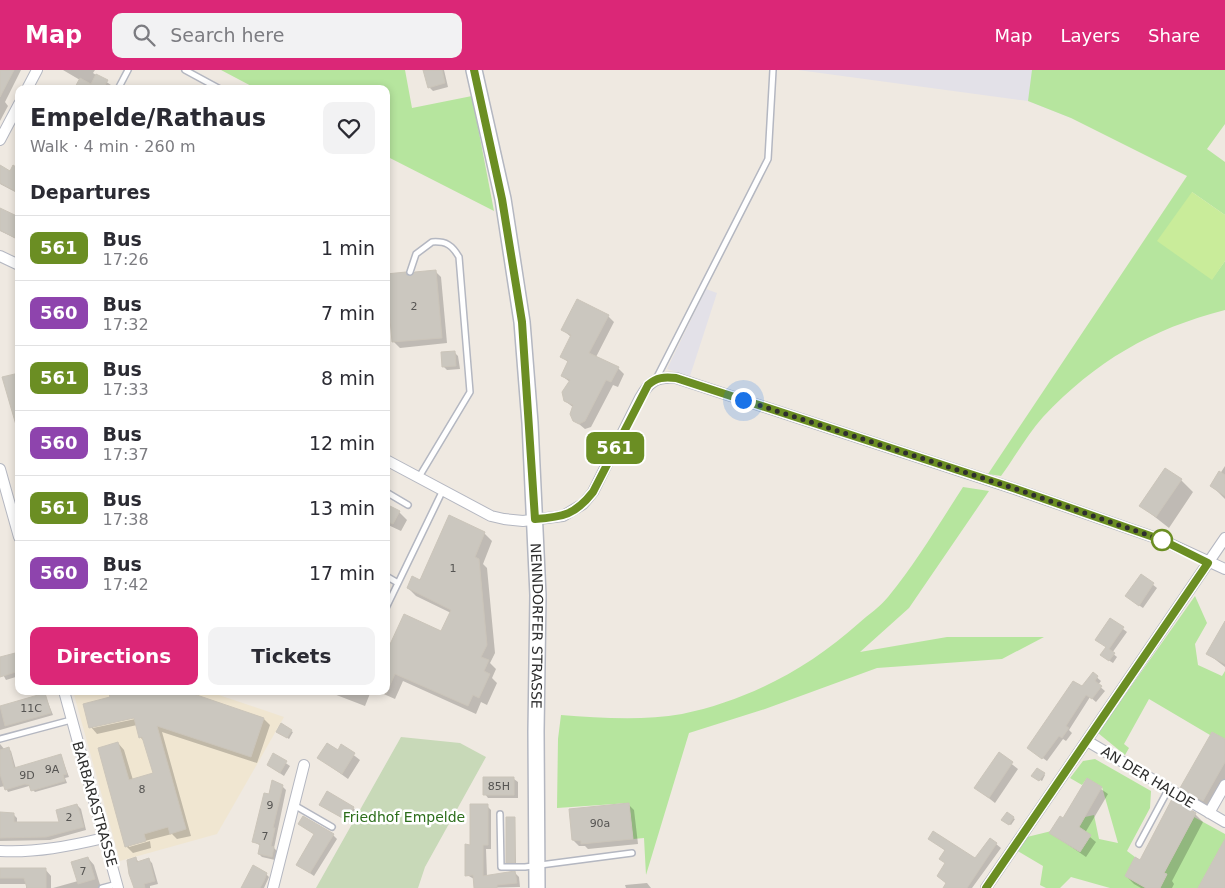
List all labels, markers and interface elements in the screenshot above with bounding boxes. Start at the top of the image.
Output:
search box [112,13,462,58]
text: Map [25,21,82,49]
icon: search [130,21,158,49]
text: Search here [170,24,284,46]
text: Map [994,25,1032,46]
text: Layers [1060,25,1120,46]
text: Share [1148,25,1200,46]
button: heart [323,102,375,154]
text: Empelde/Rathaus [30,104,266,132]
text: Walk · 4 min · 260 m [30,137,195,156]
text: Departures [30,181,151,203]
text: Bus [103,228,142,250]
text: 561 [40,237,78,258]
text: 1 min [321,237,375,259]
text: 17:26 [103,250,149,269]
text: Bus [103,293,142,315]
house number: 2 [411,300,418,313]
text: 560 [40,302,78,323]
text: 7 min [321,302,375,324]
text: 17:32 [103,315,149,334]
text: Bus [103,358,142,380]
text: 561 [40,367,78,388]
text: 8 min [321,367,375,389]
text: 17:33 [103,380,149,399]
your location [731,388,756,413]
text: Bus [103,423,142,445]
text: 560 [40,432,78,453]
text: 12 min [309,432,375,454]
line badge: 561 [586,432,644,464]
text: 561 [596,437,634,458]
text: 17:37 [103,445,149,464]
text: Bus [103,488,142,510]
text: 561 [40,497,78,518]
text: 13 min [309,497,375,519]
text: 17:38 [103,510,149,529]
unlabelled marker [1151,529,1173,551]
street label: NENNDORFER STRASSE [528,543,546,709]
text: Bus [103,553,142,575]
text: 560 [40,562,78,583]
text: 17 min [309,562,375,584]
house number: 1 [450,562,457,575]
text: 17:42 [103,575,149,594]
button: Directions [30,627,198,685]
button: Tickets [208,627,375,685]
house number: 11C [20,702,42,715]
street label: BARBARASTRASSE [69,739,121,869]
street label: AN DER HALDE [1099,743,1197,811]
house number: 9A [45,763,60,776]
house number: 9D [19,769,35,782]
house number: 85H [488,780,510,793]
house number: 8 [139,783,146,796]
house number: 9 [267,799,274,812]
park label: Friedhof Empelde [343,809,465,825]
house number: 2 [66,811,73,824]
house number: 90a [590,817,610,830]
house number: 7 [262,830,269,843]
house number: 7 [80,865,87,878]

